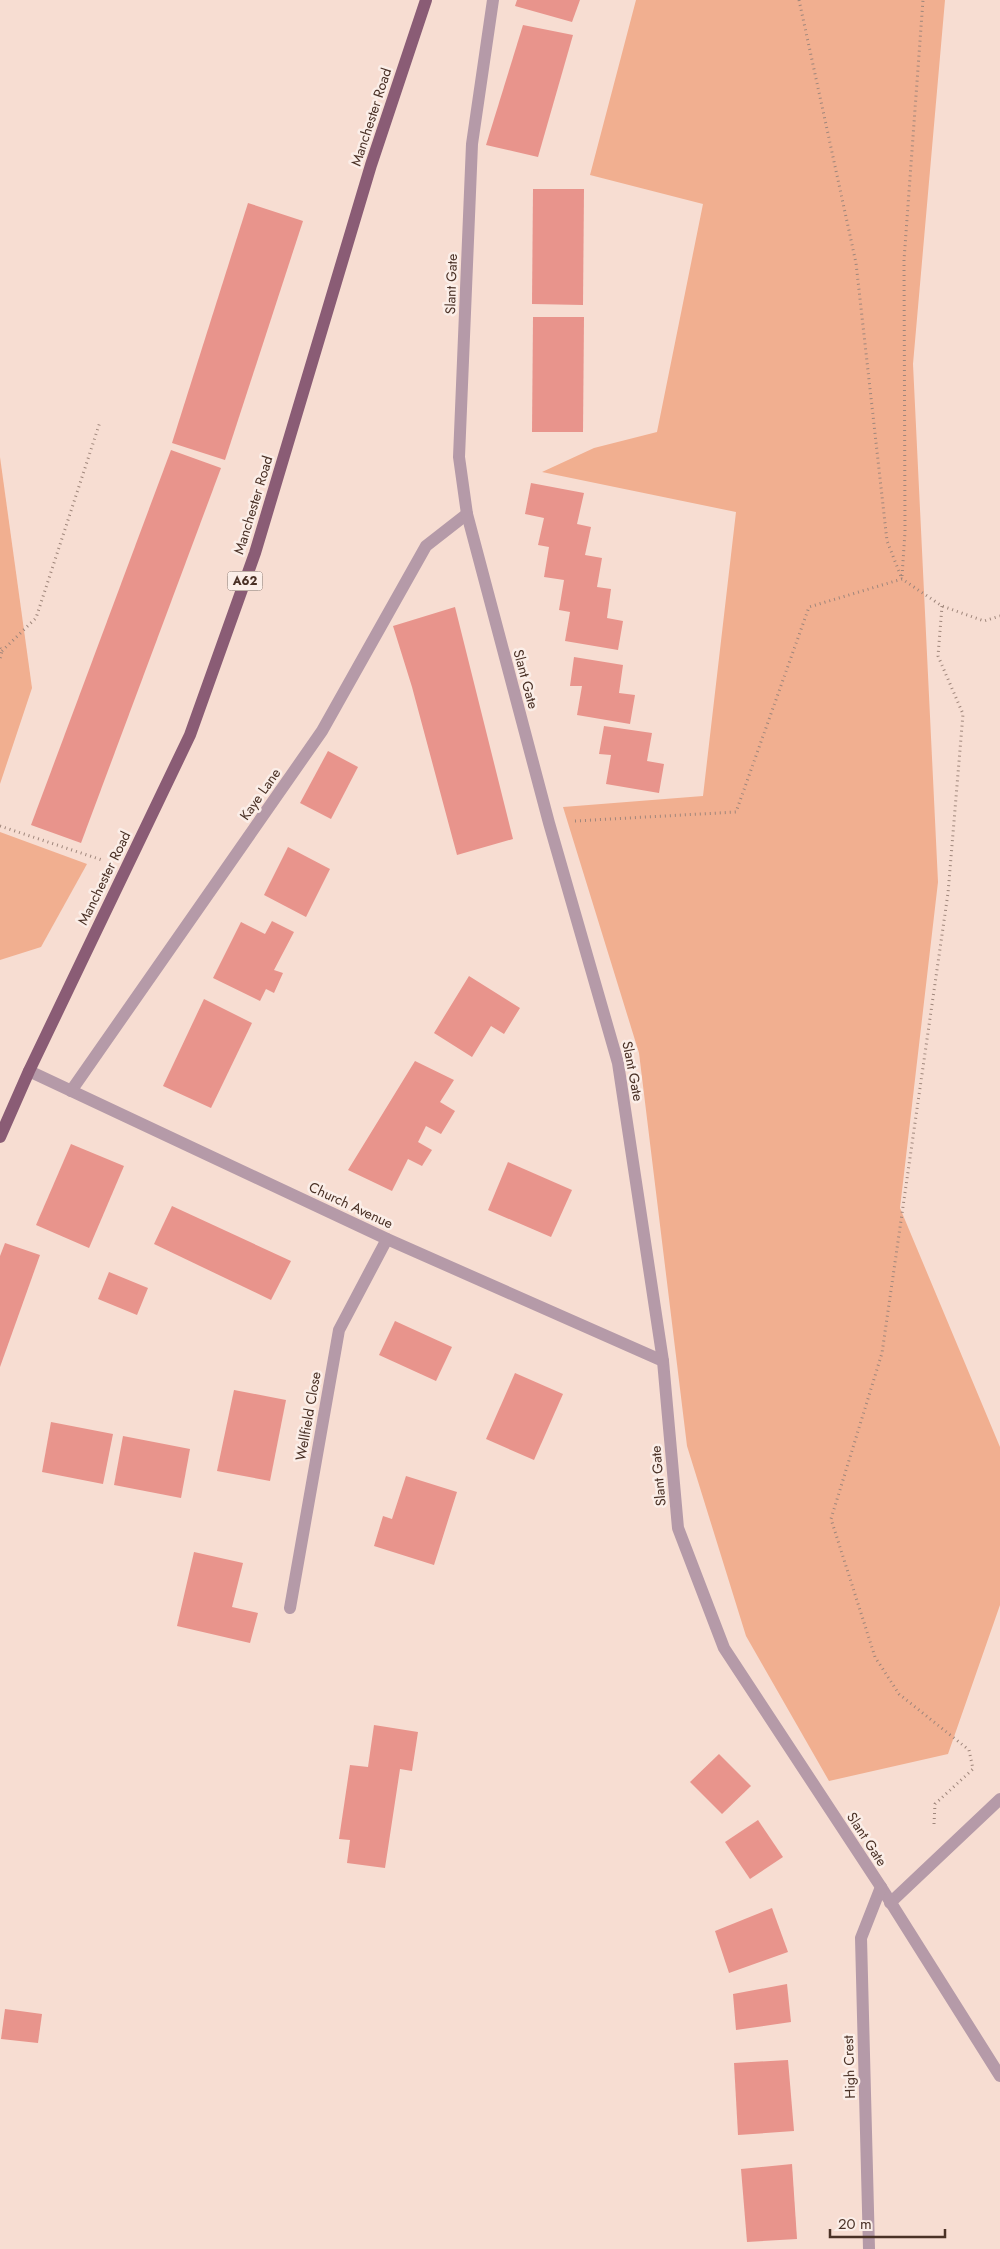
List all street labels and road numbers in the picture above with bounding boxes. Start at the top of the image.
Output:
street label: Manchester Road [346,65,396,169]
street label: Slant Gate [440,253,462,315]
street label: Manchester Road [229,453,277,557]
road number: A62 [228,572,262,590]
street label: Slant Gate [508,647,544,711]
street label: Kaye Lane [235,764,285,824]
street label: Manchester Road [73,828,135,928]
street label: Slant Gate [617,1039,649,1103]
street label: Church Avenue [306,1177,396,1233]
street label: Wellfield Close [290,1370,326,1462]
street label: Slant Gate [645,1445,671,1507]
street label: Slant Gate [842,1808,892,1870]
street label: High Crest [838,2034,860,2099]

